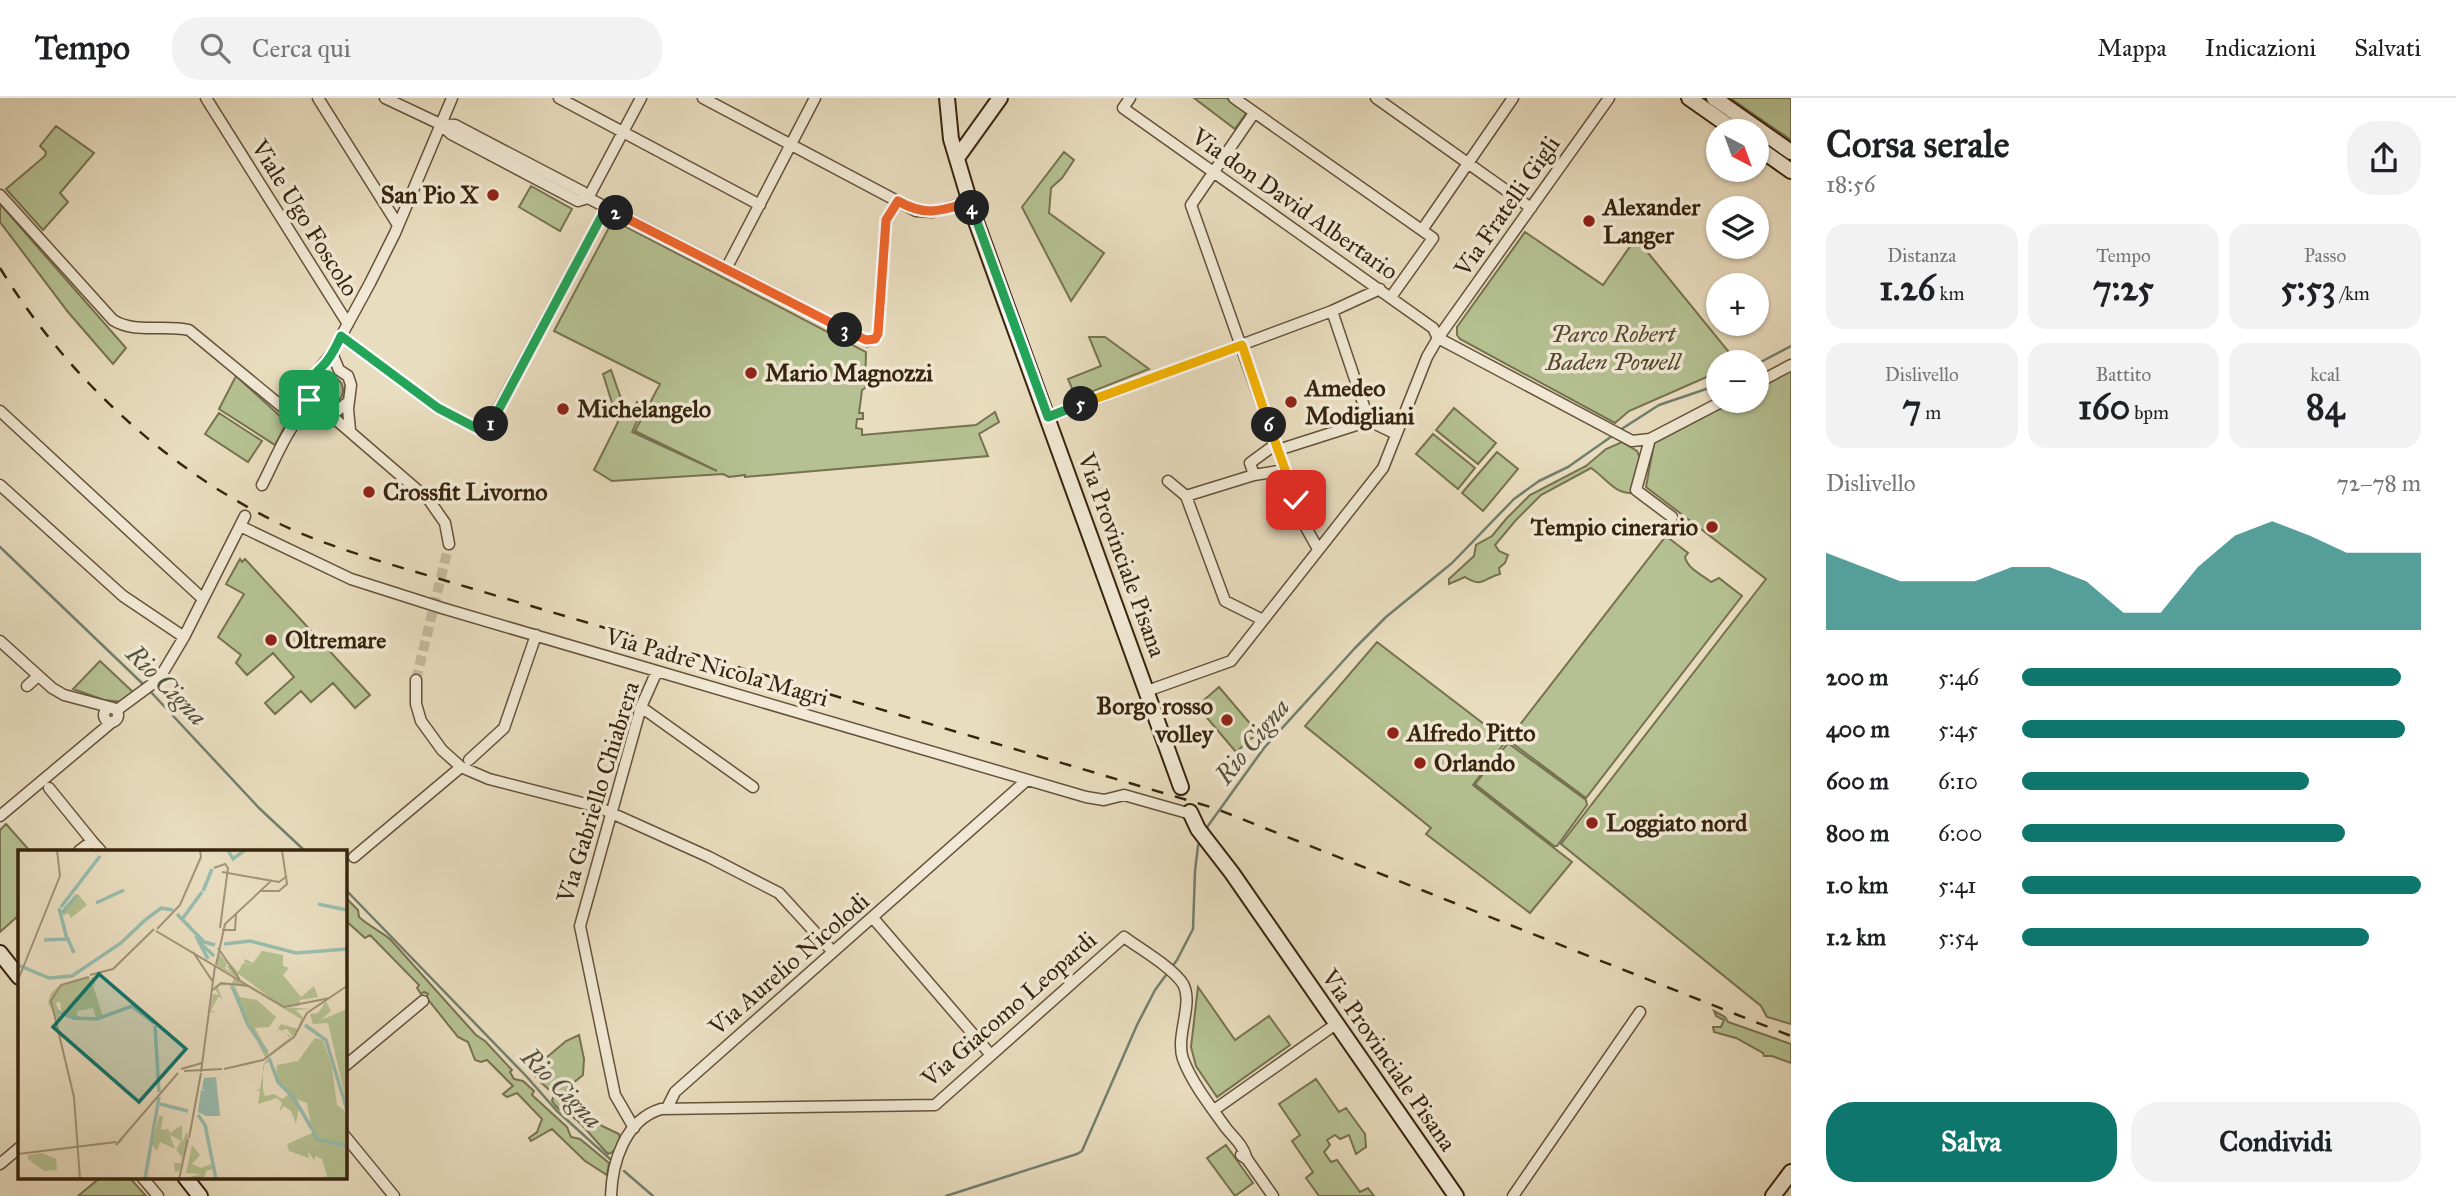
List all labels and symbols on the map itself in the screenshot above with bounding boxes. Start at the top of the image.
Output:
north arrow [1706,119,1769,182]
street label: Via don David Albertario [1185,121,1404,287]
street label: Via Fratelli Gigli [1447,130,1567,283]
street label: Viale Ugo Foscolo [244,133,365,302]
place label: San Pio X [381,180,479,210]
marker: San Pio X [485,187,501,203]
pin: 4 [954,190,990,226]
place label: Alexander Langer [1601,192,1701,250]
pin: 2 [598,195,634,230]
marker: Alexander Langer [1581,213,1597,229]
pin: 3 [828,313,862,348]
park label: Parco Robert Baden Powell [1545,319,1683,377]
place label: Mario Magnozzi [765,358,933,388]
marker: Mario Magnozzi [743,365,759,381]
pin [279,370,339,430]
place label: Amedeo Modigliani [1303,373,1415,431]
pin: 5 [1064,386,1098,422]
place label: Michelangelo [577,394,711,424]
marker: Amedeo Modigliani [1283,394,1299,410]
marker: Michelangelo [555,401,571,417]
pin: 1 [474,406,508,442]
pin: 6 [1252,408,1286,442]
street label: Via Provinciale Pisana [1071,448,1173,662]
pin [1266,470,1326,530]
place label: Crossfit Livorno [383,477,547,507]
marker: Crossfit Livorno [361,484,377,500]
place label: Tempio cinerario [1530,512,1698,542]
marker: Tempio cinerario [1704,519,1720,535]
street label: Via Padre Nicola Magri [601,621,832,713]
place label: Oltremare [285,625,386,655]
marker: Oltremare [263,632,279,648]
water label: Rio Cigna [119,637,214,732]
street label: Via Gabriello Chiabrera [550,677,646,907]
place label: Borgo rosso volley [1096,691,1215,749]
water label: Rio Cigna [1207,692,1296,791]
marker: Borgo rosso volley [1219,712,1235,728]
place label: Alfredo Pitto [1405,718,1536,748]
marker: Alfredo Pitto [1385,725,1401,741]
place label: Orlando [1434,748,1515,778]
marker: Orlando [1412,755,1428,771]
place label: Loggiato nord [1606,808,1748,838]
marker: Loggiato nord [1584,815,1600,831]
inset map [18,850,346,1178]
street label: Via Aurelio Nicolodi [702,886,876,1043]
street label: Via Giacomo Leopardi [914,924,1103,1094]
street label: Via Provinciale Pisana [1314,962,1463,1157]
water label: Rio Cigna [514,1040,609,1135]

